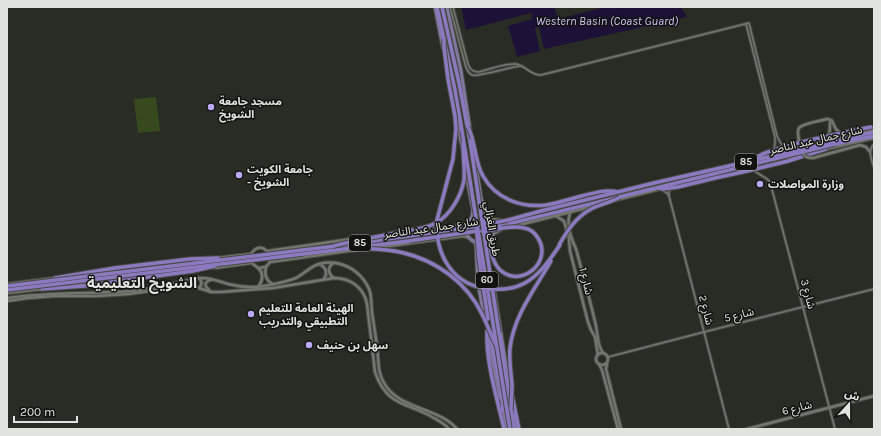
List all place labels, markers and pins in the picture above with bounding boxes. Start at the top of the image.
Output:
place label: مسجد جامعة الشويخ [219,95,282,123]
marker: مسجد جامعة الشويخ [206,102,216,112]
place label: جامعة الكويت - الشويخ [247,163,313,191]
marker: جامعة الكويت - الشويخ [234,170,244,180]
place label: وزارة المواصلات [768,178,844,191]
marker: وزارة المواصلات [755,179,765,189]
place label: الهيئة العامة للتعليم التطبيقي والتدريب [259,302,354,330]
marker: الهيئة العامة للتعليم التطبيقي والتدريب [246,309,256,319]
place label: سهل بن حنيف [317,339,388,352]
marker: سهل بن حنيف [304,340,314,350]

